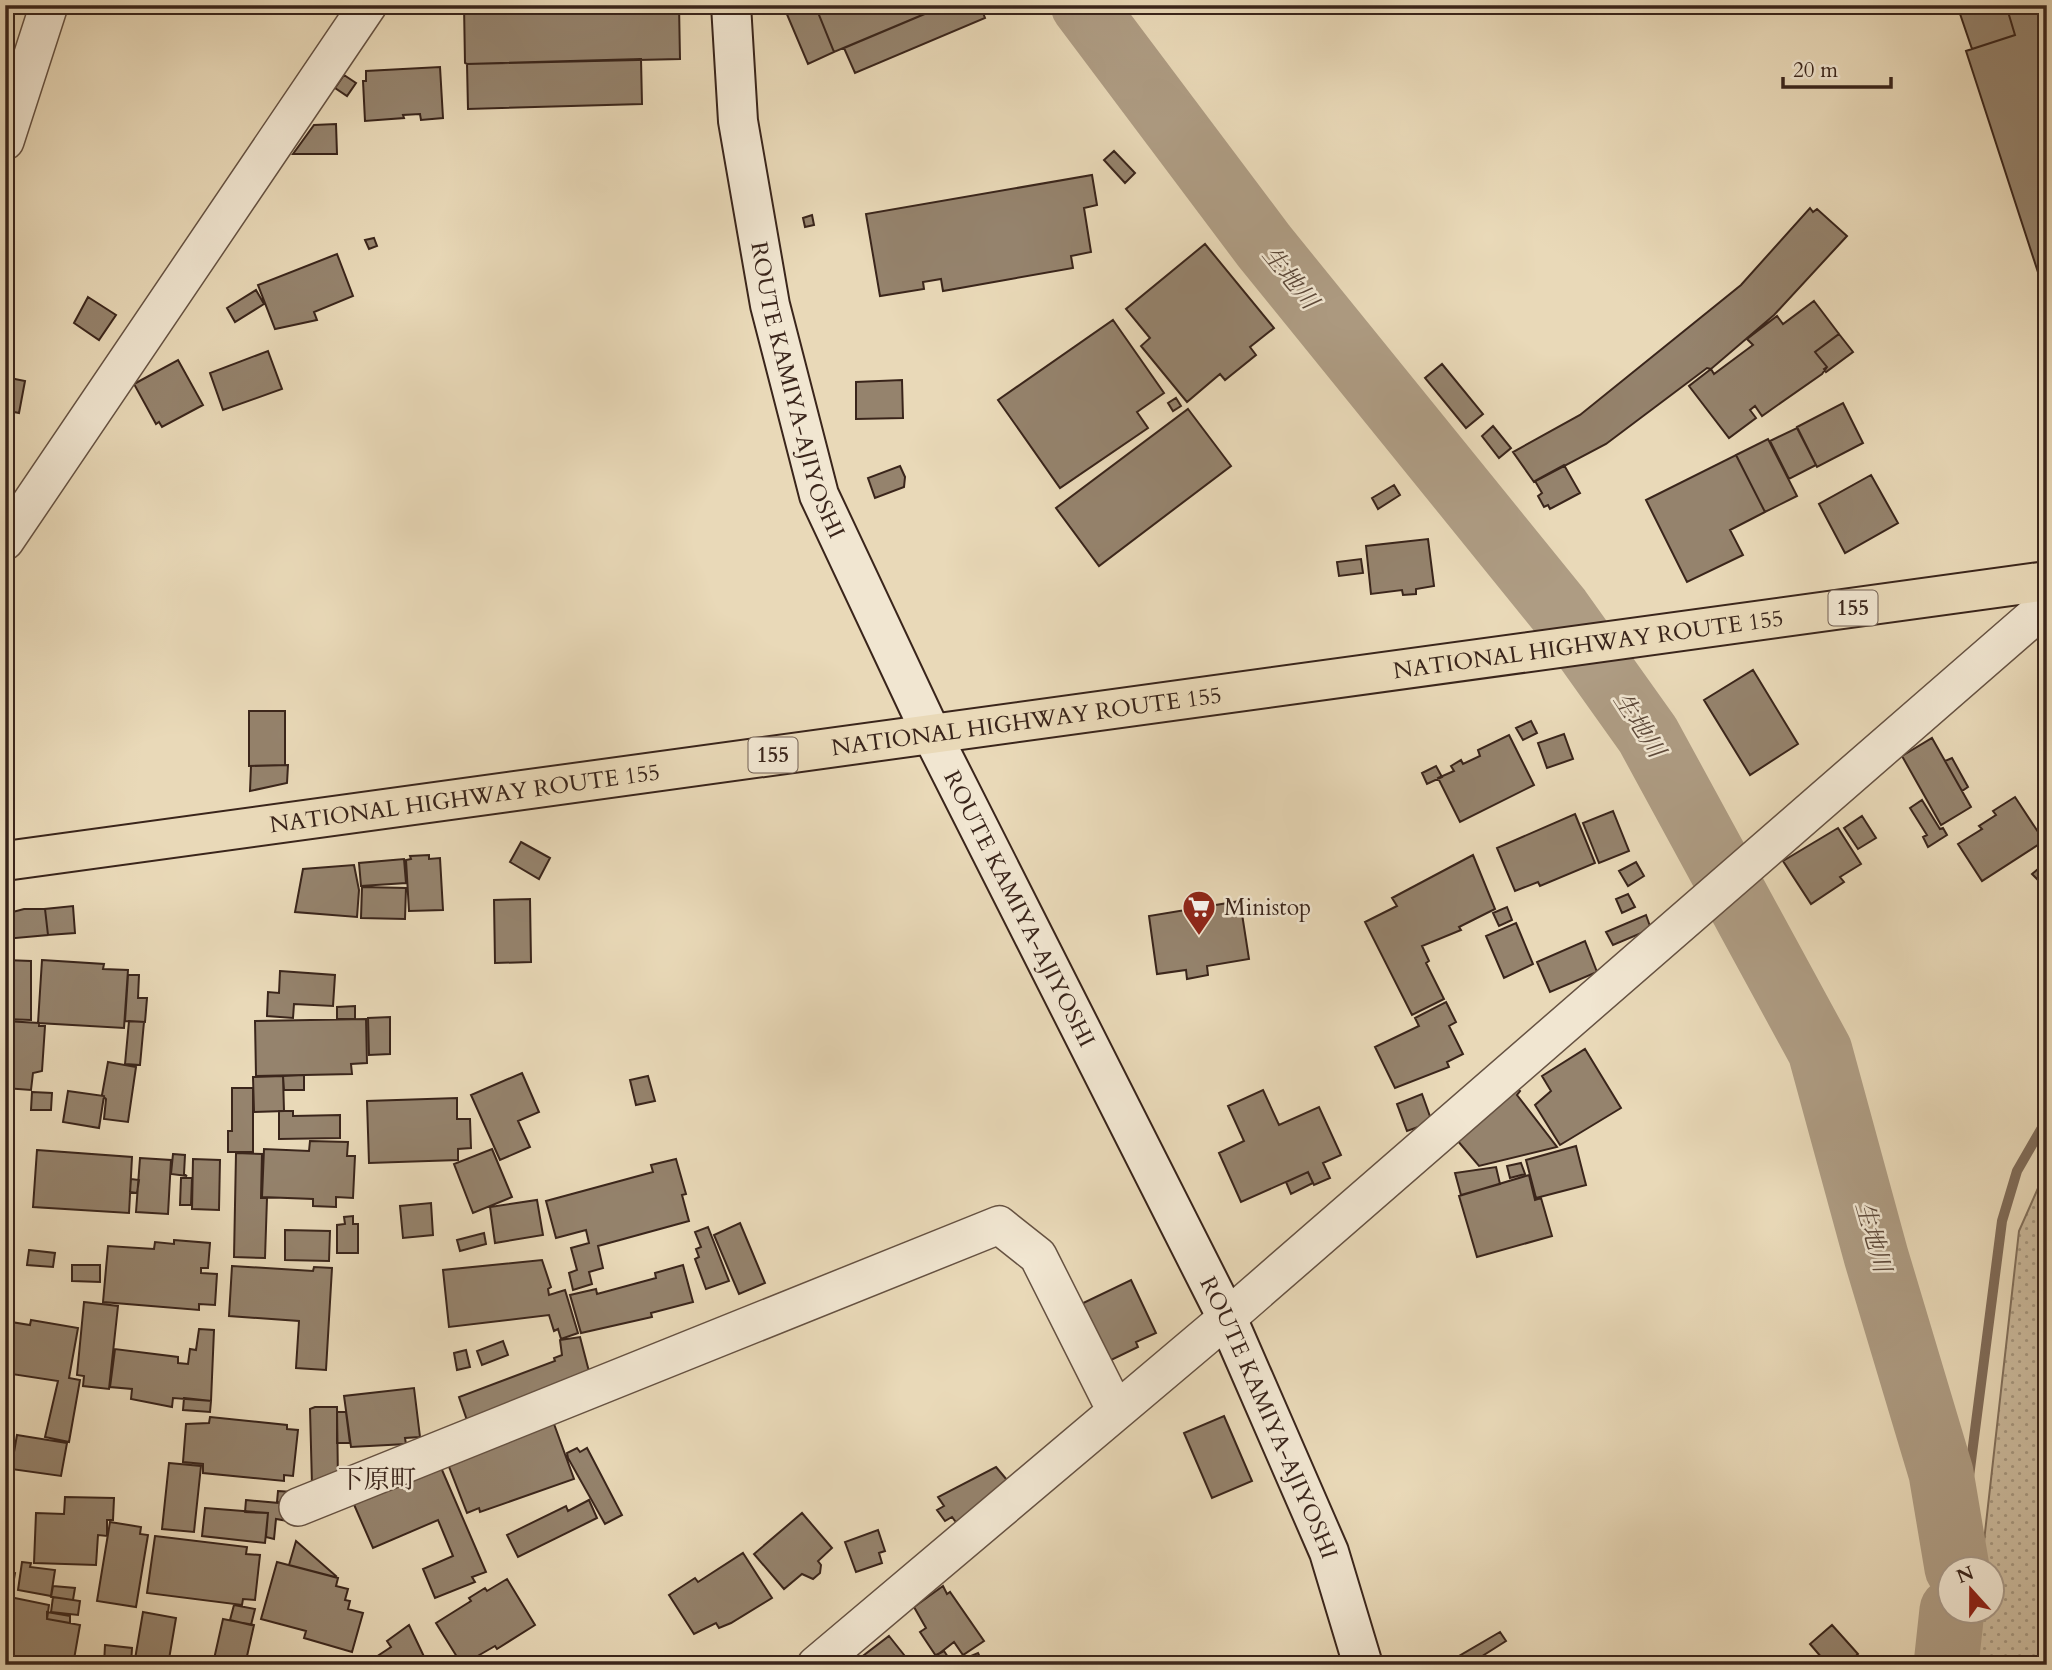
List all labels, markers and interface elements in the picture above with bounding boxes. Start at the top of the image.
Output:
scale bar [1783,46,1891,90]
text: 20 m [1793,56,1838,85]
street label: ROUTE KAMIYA-AJIYOSHI [744,239,853,543]
water label: 生地川 [1255,240,1327,319]
road number: 155 [1828,590,1878,626]
street label: NATIONAL HIGHWAY ROUTE 155 [1391,602,1785,686]
street label: NATIONAL HIGHWAY ROUTE 155 [829,679,1224,763]
water label: 生地川 [1606,686,1674,767]
road number: 155 [748,738,798,772]
street label: NATIONAL HIGHWAY ROUTE 155 [268,756,662,840]
street label: ROUTE KAMIYA-AJIYOSHI [937,765,1103,1052]
supermarket icon: Ministop [1180,888,1218,937]
place label: Ministop [1224,892,1311,923]
water label: 生地川 [1847,1198,1900,1279]
street label: ROUTE KAMIYA-AJIYOSHI [1193,1271,1346,1562]
district label: 下原町 [338,1462,416,1497]
north arrow [1937,1554,2007,1624]
text: N [1953,1560,1978,1590]

